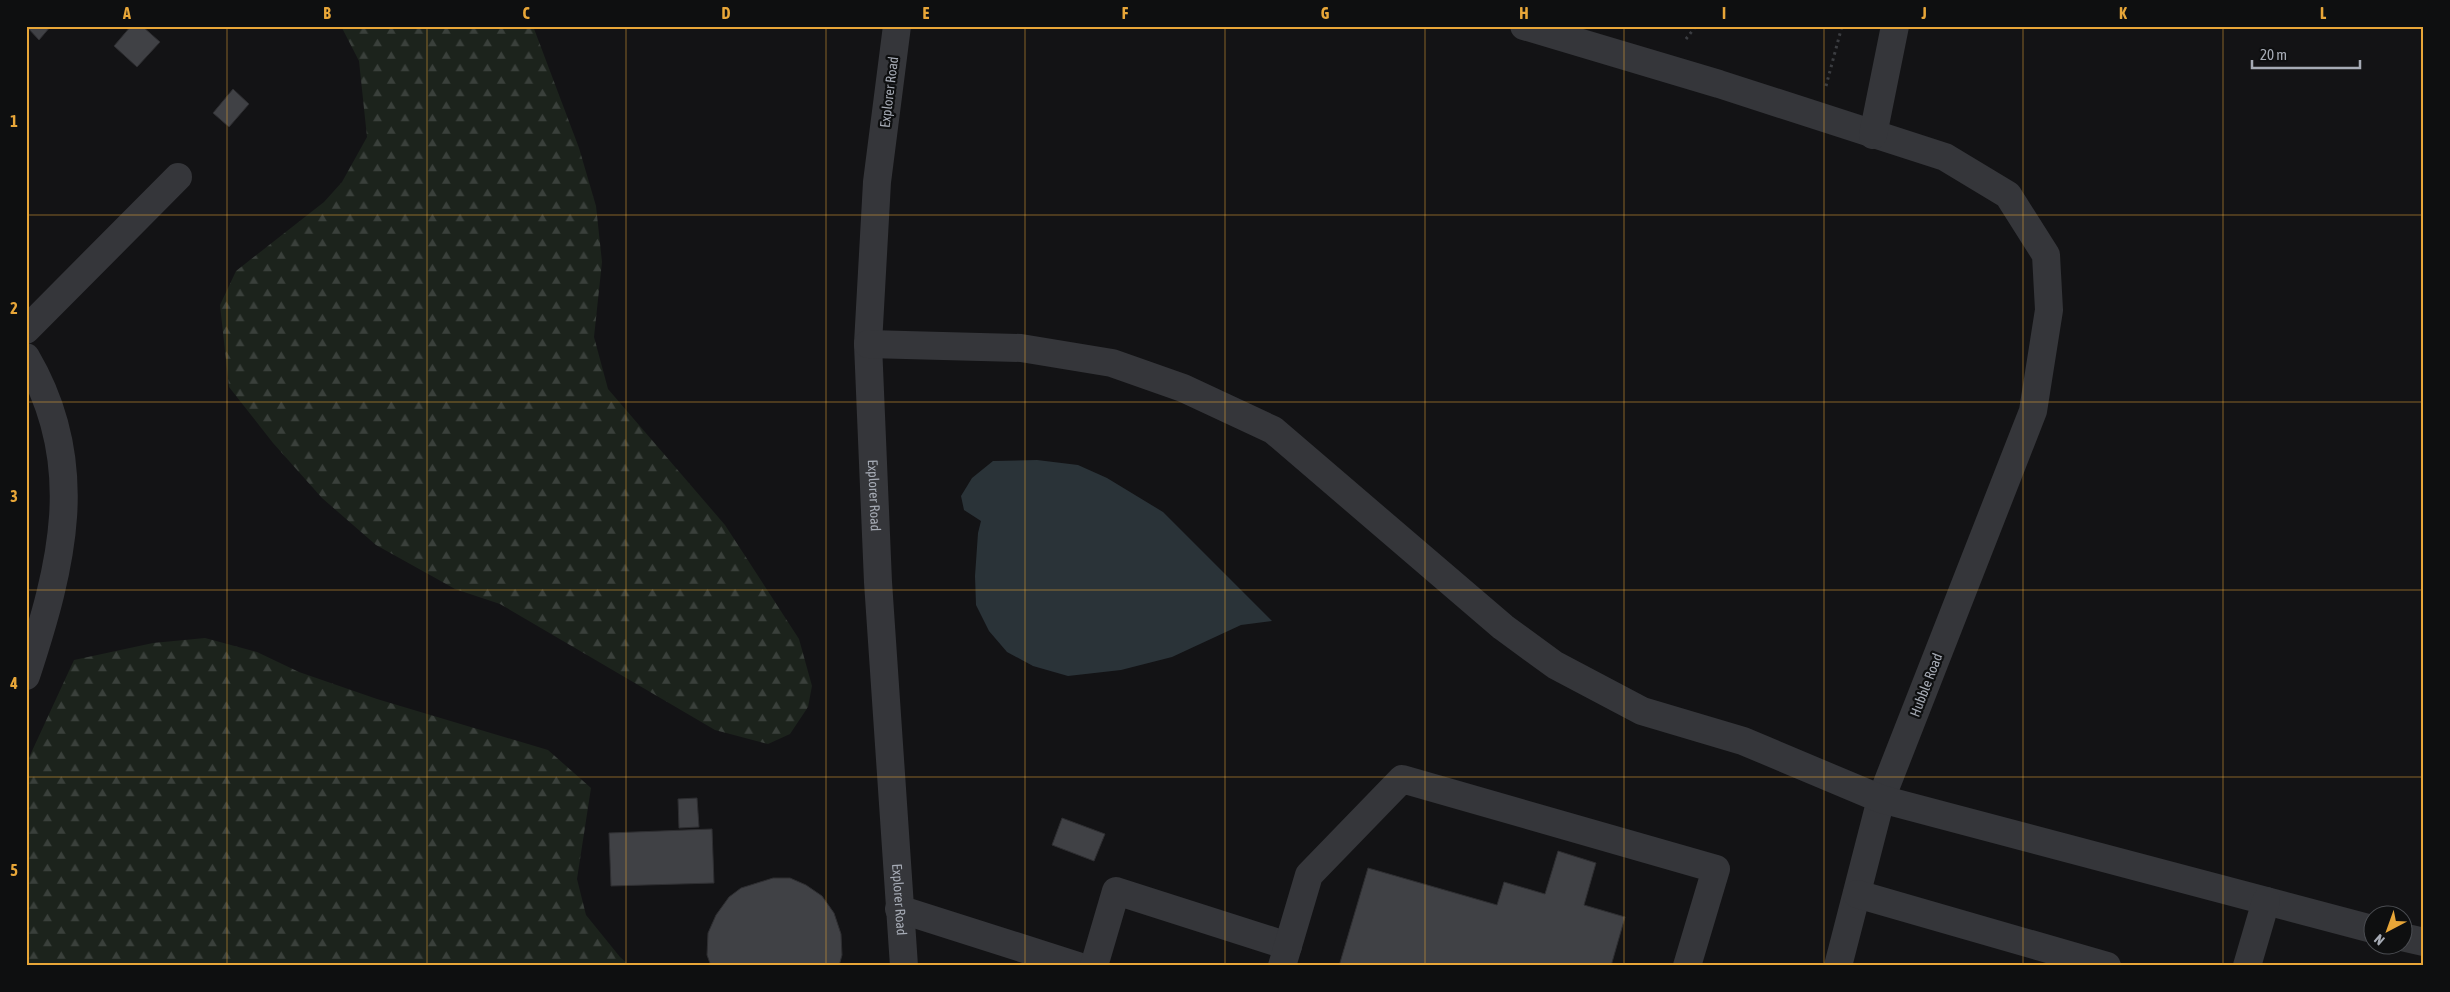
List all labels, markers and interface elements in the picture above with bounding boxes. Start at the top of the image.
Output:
text: A [122,4,131,22]
text: B [323,4,331,22]
text: C [522,4,530,22]
text: D [722,4,731,22]
text: E [923,4,930,22]
text: F [1122,4,1129,22]
text: G [1321,4,1330,22]
text: H [1519,4,1529,22]
text: I [1722,4,1726,22]
text: J [1920,4,1927,22]
text: K [2119,4,2127,22]
text: L [2320,4,2327,22]
scale bar [2252,38,2360,70]
text: 20 m [2260,46,2287,63]
street label: Explorer Road [877,55,901,129]
text: 1 [10,112,18,130]
text: 2 [10,299,18,317]
street label: Explorer Road [865,459,884,532]
text: 3 [10,487,18,505]
street label: Hubble Road [1907,651,1945,719]
text: 4 [9,674,18,692]
text: 5 [10,861,18,879]
street label: Explorer Road [889,863,910,936]
north arrow [2362,904,2412,954]
text: N [2371,931,2388,949]

